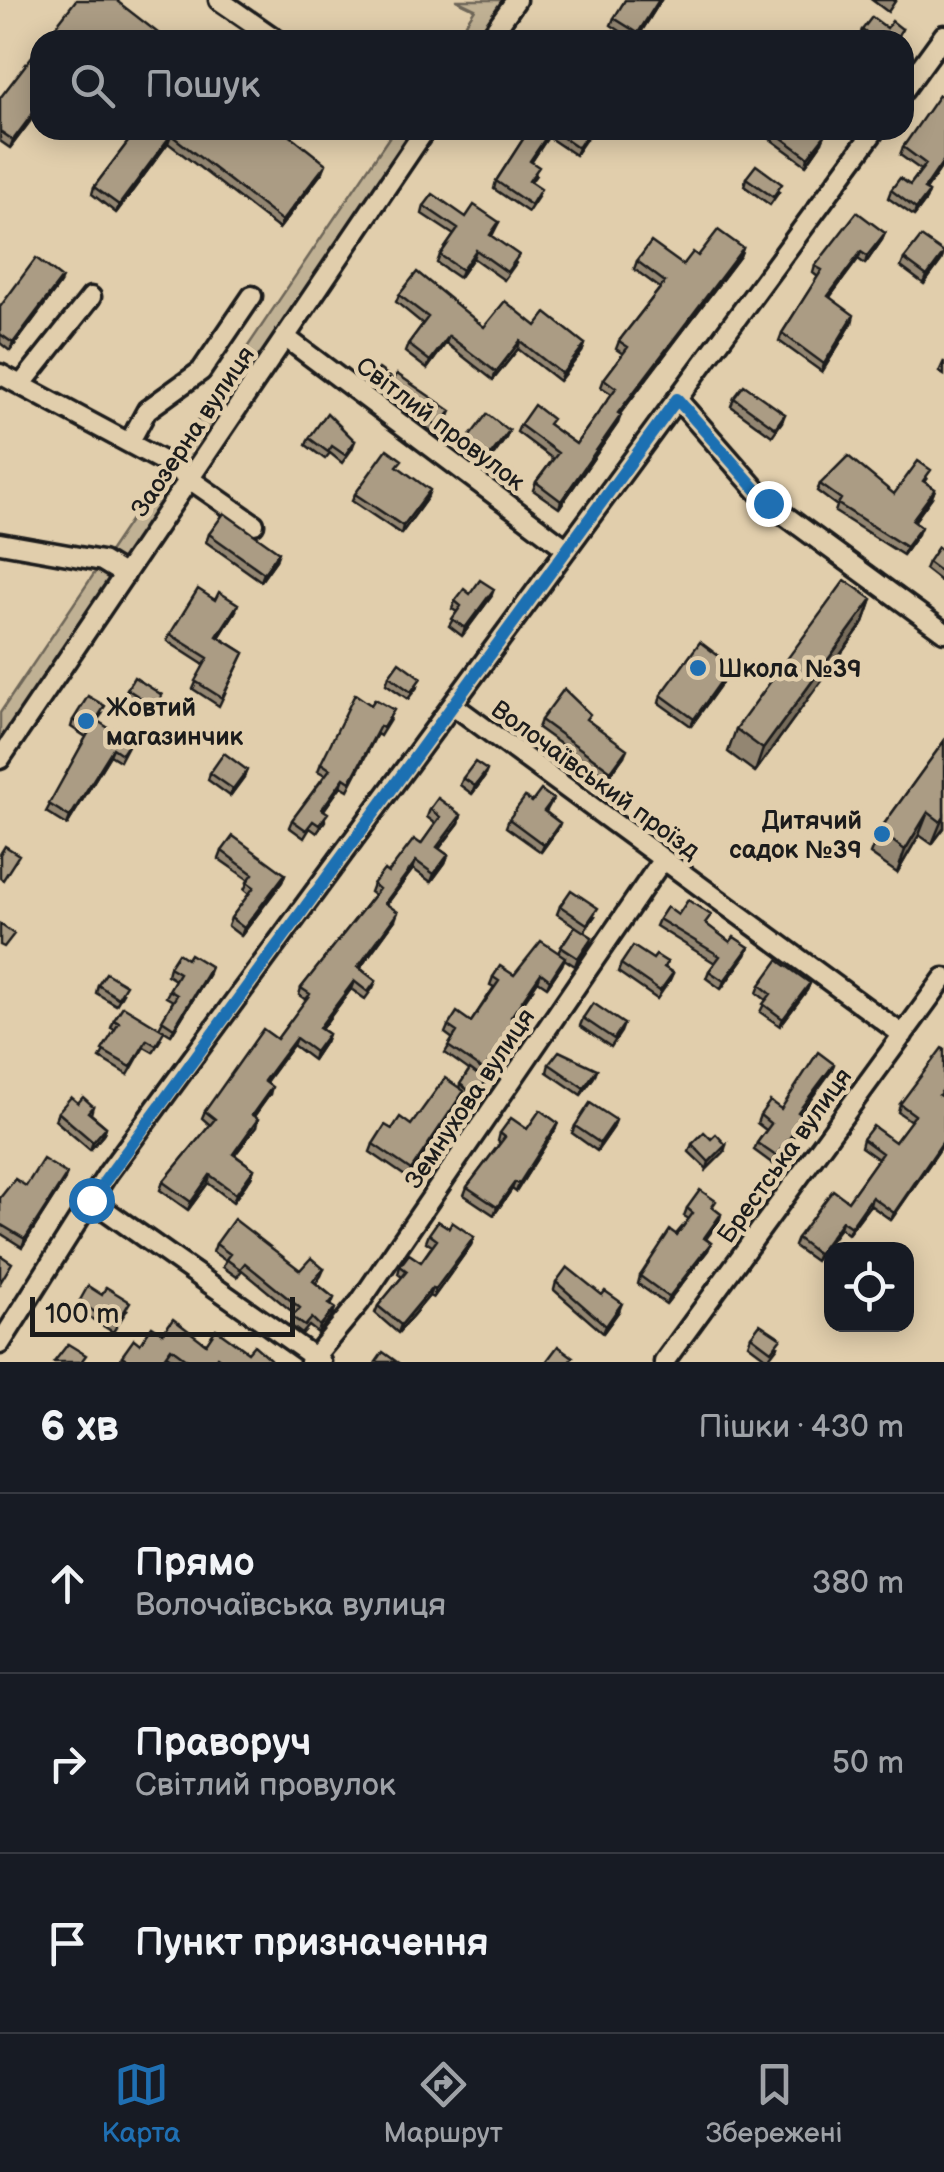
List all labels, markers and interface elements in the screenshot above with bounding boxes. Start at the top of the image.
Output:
search box [30,30,914,140]
icon: search [65,58,120,113]
text: Пошук [145,63,260,108]
street label: Заозерна вулиця [125,341,262,523]
street label: Світлий провулок [349,351,531,498]
route end [746,481,792,527]
place label: Школа №39 [718,654,862,685]
marker: Школа №39 [687,657,709,679]
place label: Жовтий магазинчик [106,693,244,753]
street label: Волочаївський проїзд [485,694,705,866]
marker: Жовтий магазинчик [75,710,97,732]
place label: Дитячий садок №39 [729,806,862,866]
marker: Дитячий садок №39 [871,823,893,845]
street label: Земнухова вулиця [398,1003,542,1195]
street label: Брестська вулиця [711,1062,859,1250]
route start [69,1178,115,1224]
map controls [824,1242,914,1332]
button: locate [824,1242,914,1332]
scale bar [30,1292,295,1336]
text: 100 m [45,1298,119,1331]
text: 6 хв [40,1402,119,1453]
text: Пішки · 430 m [699,1408,904,1447]
text: Прямо [135,1541,254,1586]
icon: ahead [40,1556,95,1611]
text: 380 m [812,1564,904,1603]
text: Волочаївська вулиця [135,1586,446,1625]
text: Праворуч [135,1721,311,1766]
icon: right [40,1736,95,1791]
text: 50 m [832,1744,904,1783]
text: Світлий провулок [135,1766,396,1805]
icon: arrive [40,1916,95,1971]
text: Пункт призначення [135,1921,489,1966]
tab: Карта [102,2057,180,2150]
tab: Маршрут [384,2057,503,2150]
tab: Збережені [706,2057,842,2150]

